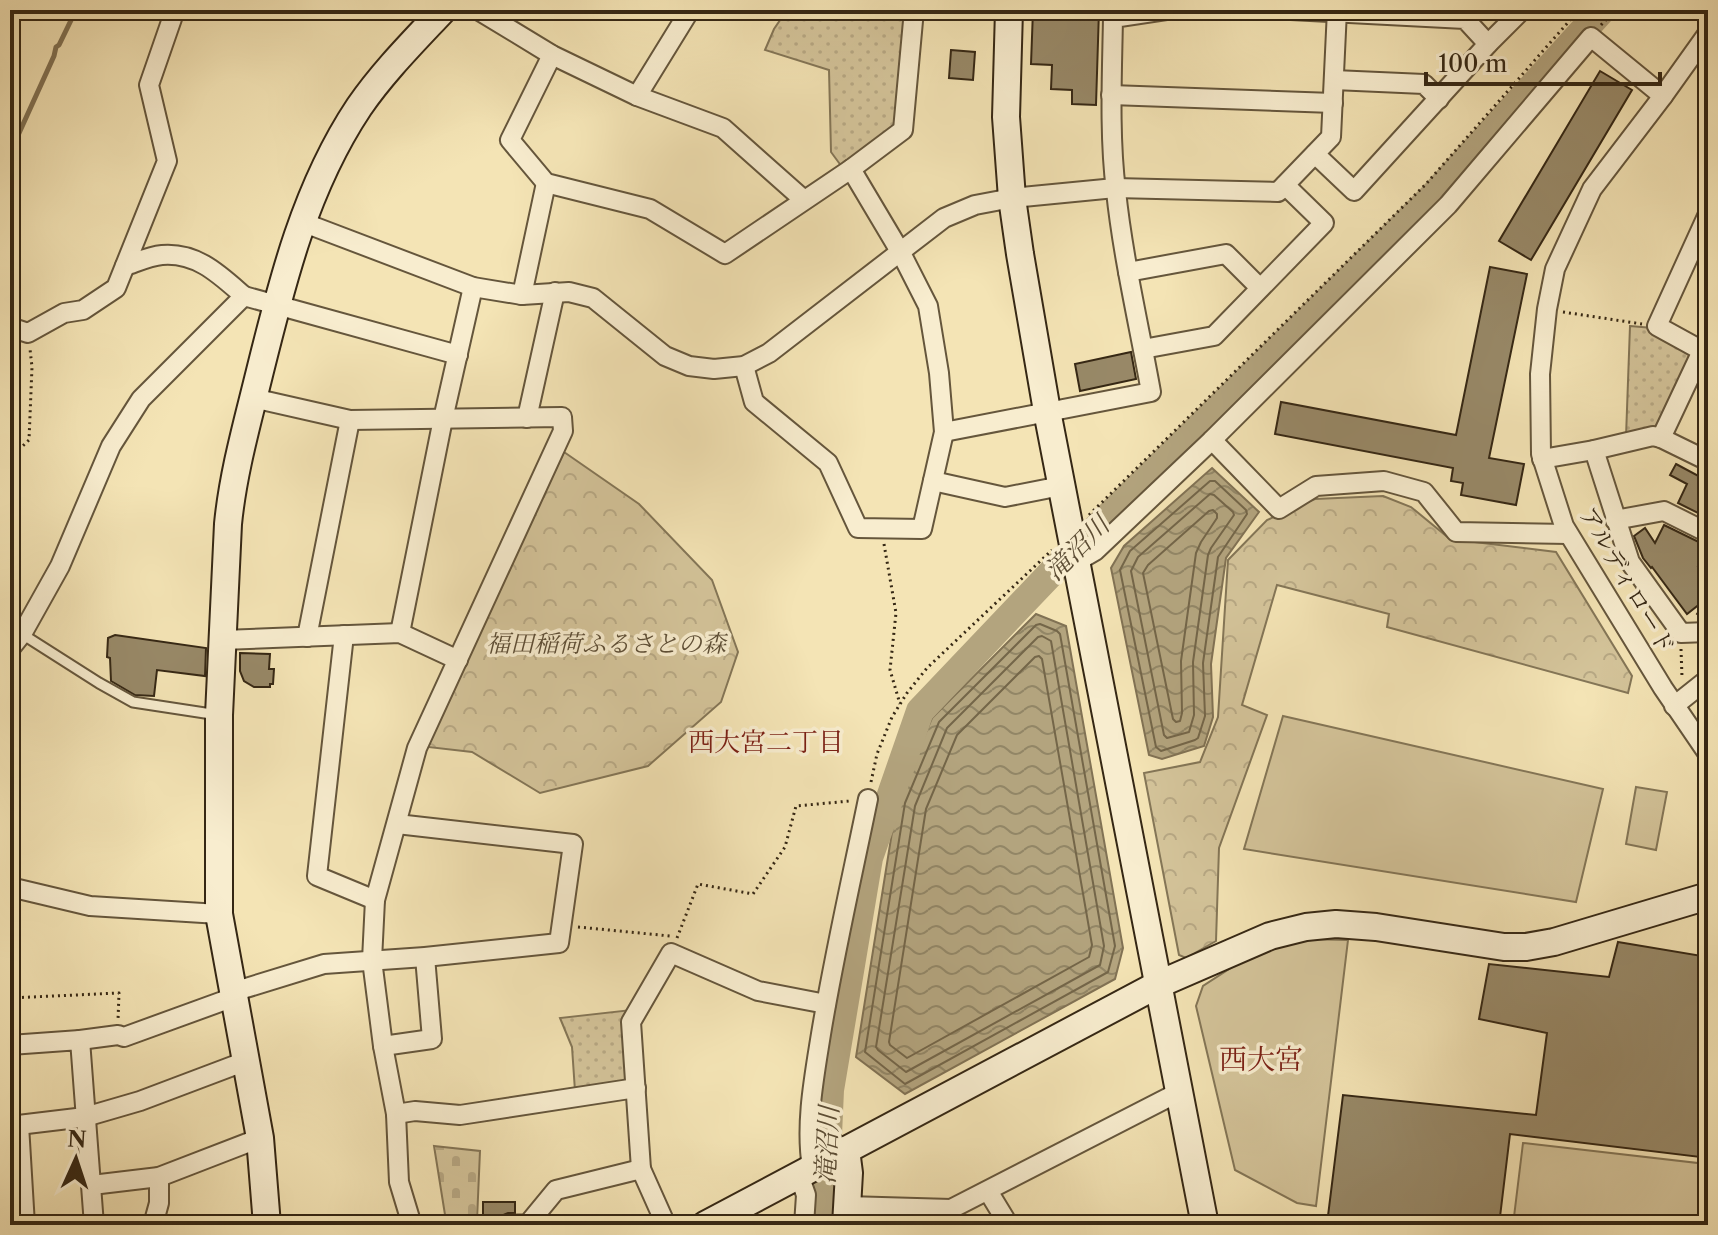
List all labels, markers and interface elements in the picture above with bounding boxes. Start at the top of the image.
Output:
scale bar [1426,36,1660,86]
text: 100 m [1438,49,1507,78]
street label: アルディロード [1573,501,1681,659]
water label: 滝沼川 [1038,507,1118,587]
park label: 福田稲荷ふるさとの森 [486,629,729,658]
district label: 西大宮二丁目 [688,726,844,758]
district label: 西大宮 [1219,1042,1303,1076]
water label: 滝沼川 [809,1102,845,1185]
north arrow [36,1119,116,1199]
text: N [67,1126,87,1154]

